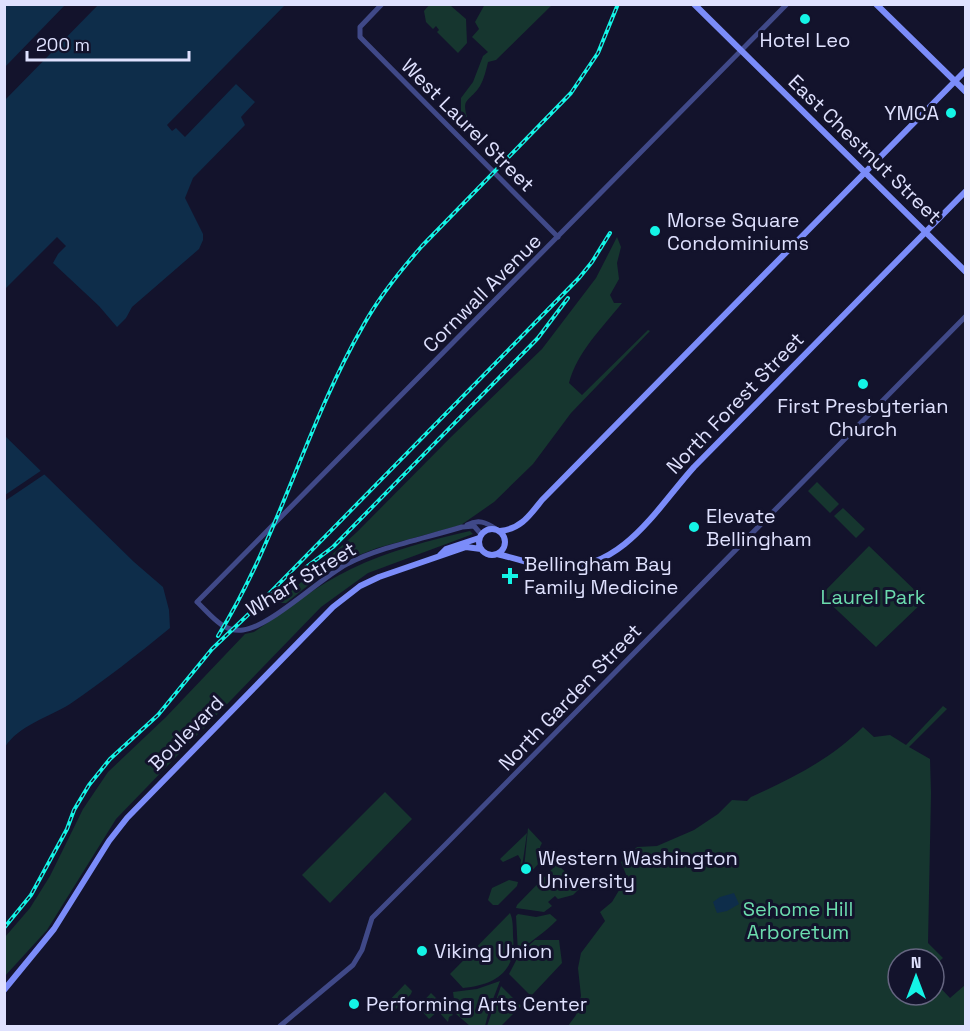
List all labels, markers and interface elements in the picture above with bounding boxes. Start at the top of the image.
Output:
marker: Hotel Leo [798,12,812,26]
scale bar [27,24,189,62]
place label: Hotel Leo [760,27,850,53]
text: 200 m [36,33,90,56]
street label: West Laurel Street [396,53,540,197]
street label: East Chestnut Street [783,69,947,229]
place label: YMCA [884,100,939,126]
marker: YMCA [944,106,958,120]
place label: Morse Square Condominiums [667,207,809,256]
marker: Morse Square Condominiums [648,224,662,238]
street label: Cornwall Avenue [417,228,547,358]
street label: North Forest Street [660,326,810,480]
marker: First Presbyterian Church [856,377,870,391]
place label: First Presbyterian Church [777,393,949,442]
place label: Elevate Bellingham [706,503,812,552]
marker: Elevate Bellingham [687,520,701,534]
street label: Wharf Street [241,536,361,622]
place label: Bellingham Bay Family Medicine [524,551,678,600]
marker: Bellingham Bay Family Medicine [501,567,519,585]
park label: Laurel Park [820,584,926,610]
street label: North Garden Street [493,618,647,776]
street label: Boulevard [143,690,229,776]
place label: Western Washington University [538,845,738,894]
marker: Western Washington University [519,862,533,876]
park label: Sehome Hill Arboretum [743,896,853,945]
place label: Viking Union [434,938,552,964]
marker: Viking Union [415,944,429,958]
north arrow [886,947,946,1007]
text: N [911,952,921,973]
place label: Performing Arts Center [366,991,587,1017]
marker: Performing Arts Center [347,997,361,1011]

